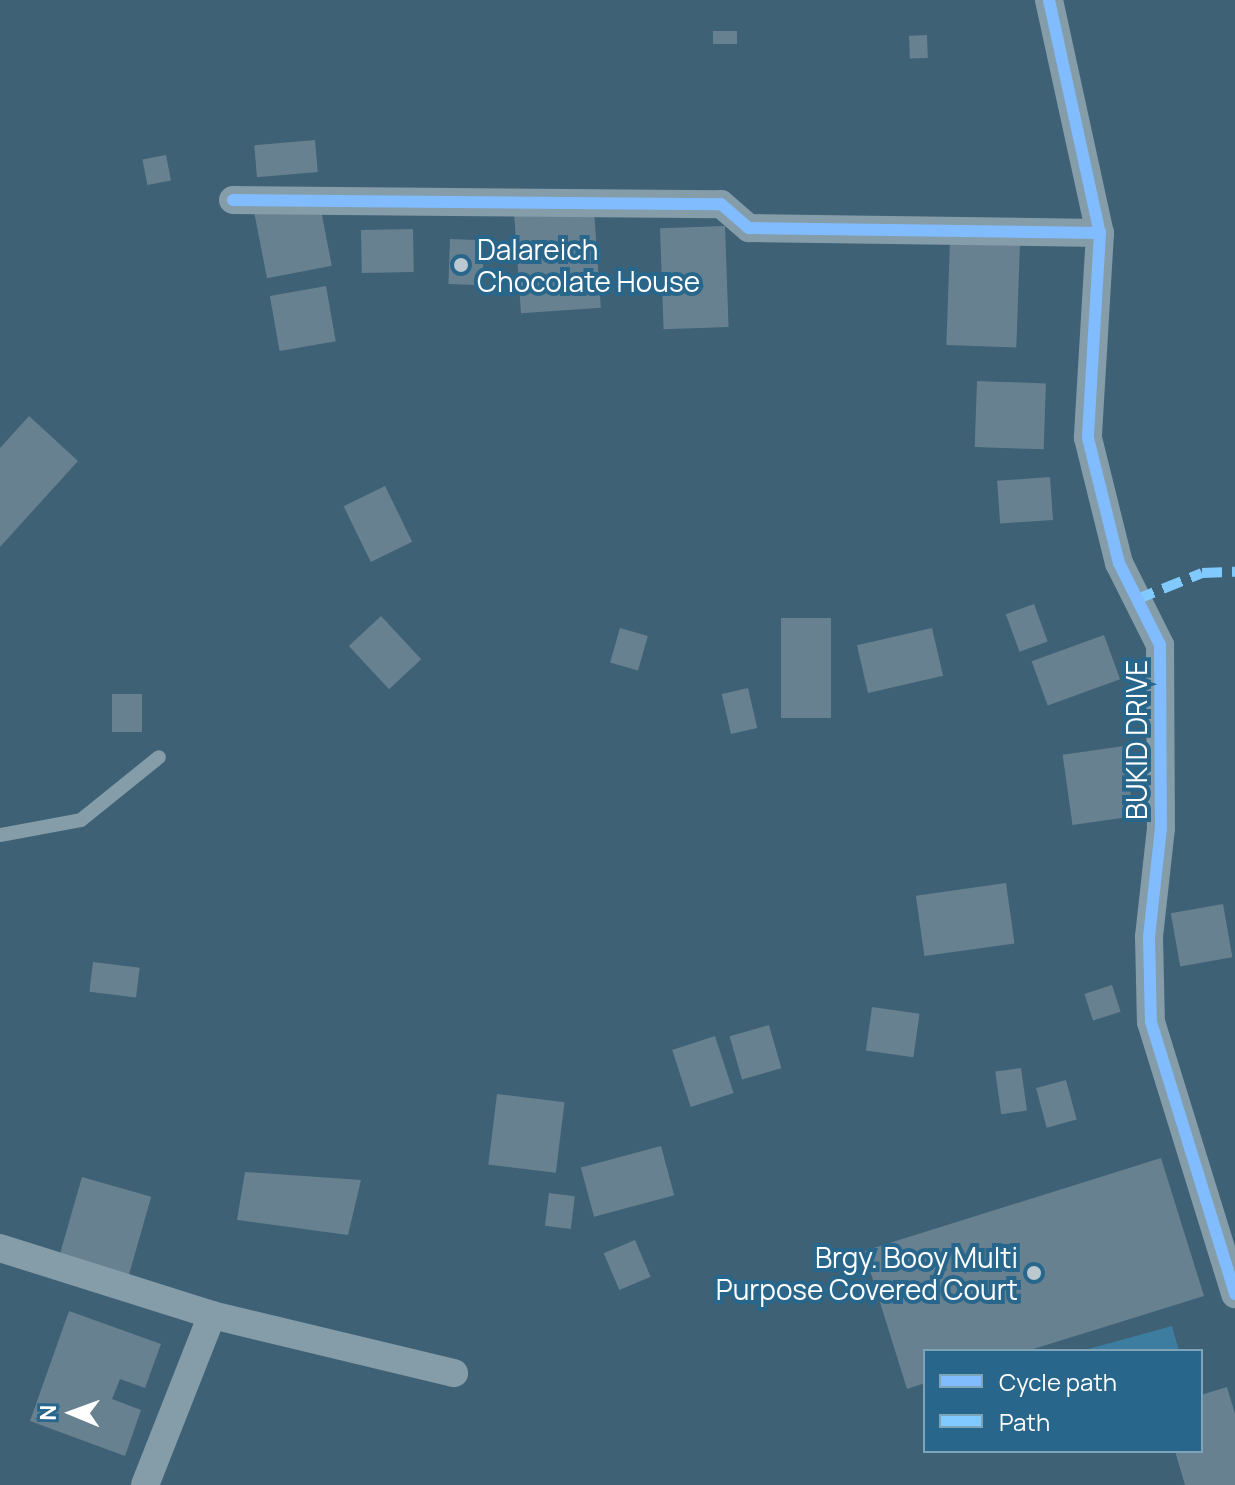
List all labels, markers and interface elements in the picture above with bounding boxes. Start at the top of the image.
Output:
place label: Dalareich Chocolate House [477,232,700,298]
marker: Dalareich Chocolate House [452,256,470,274]
street label: BUKID DRIVE [1119,660,1153,820]
place label: Brgy. Booy Multi Purpose Covered Court [716,1240,1018,1306]
marker: Brgy. Booy Multi Purpose Covered Court [1025,1264,1043,1282]
legend [923,1349,1203,1453]
text: Cycle path [999,1365,1117,1398]
north arrow [32,1373,112,1453]
text: N [33,1404,63,1421]
text: Path [999,1405,1050,1438]

